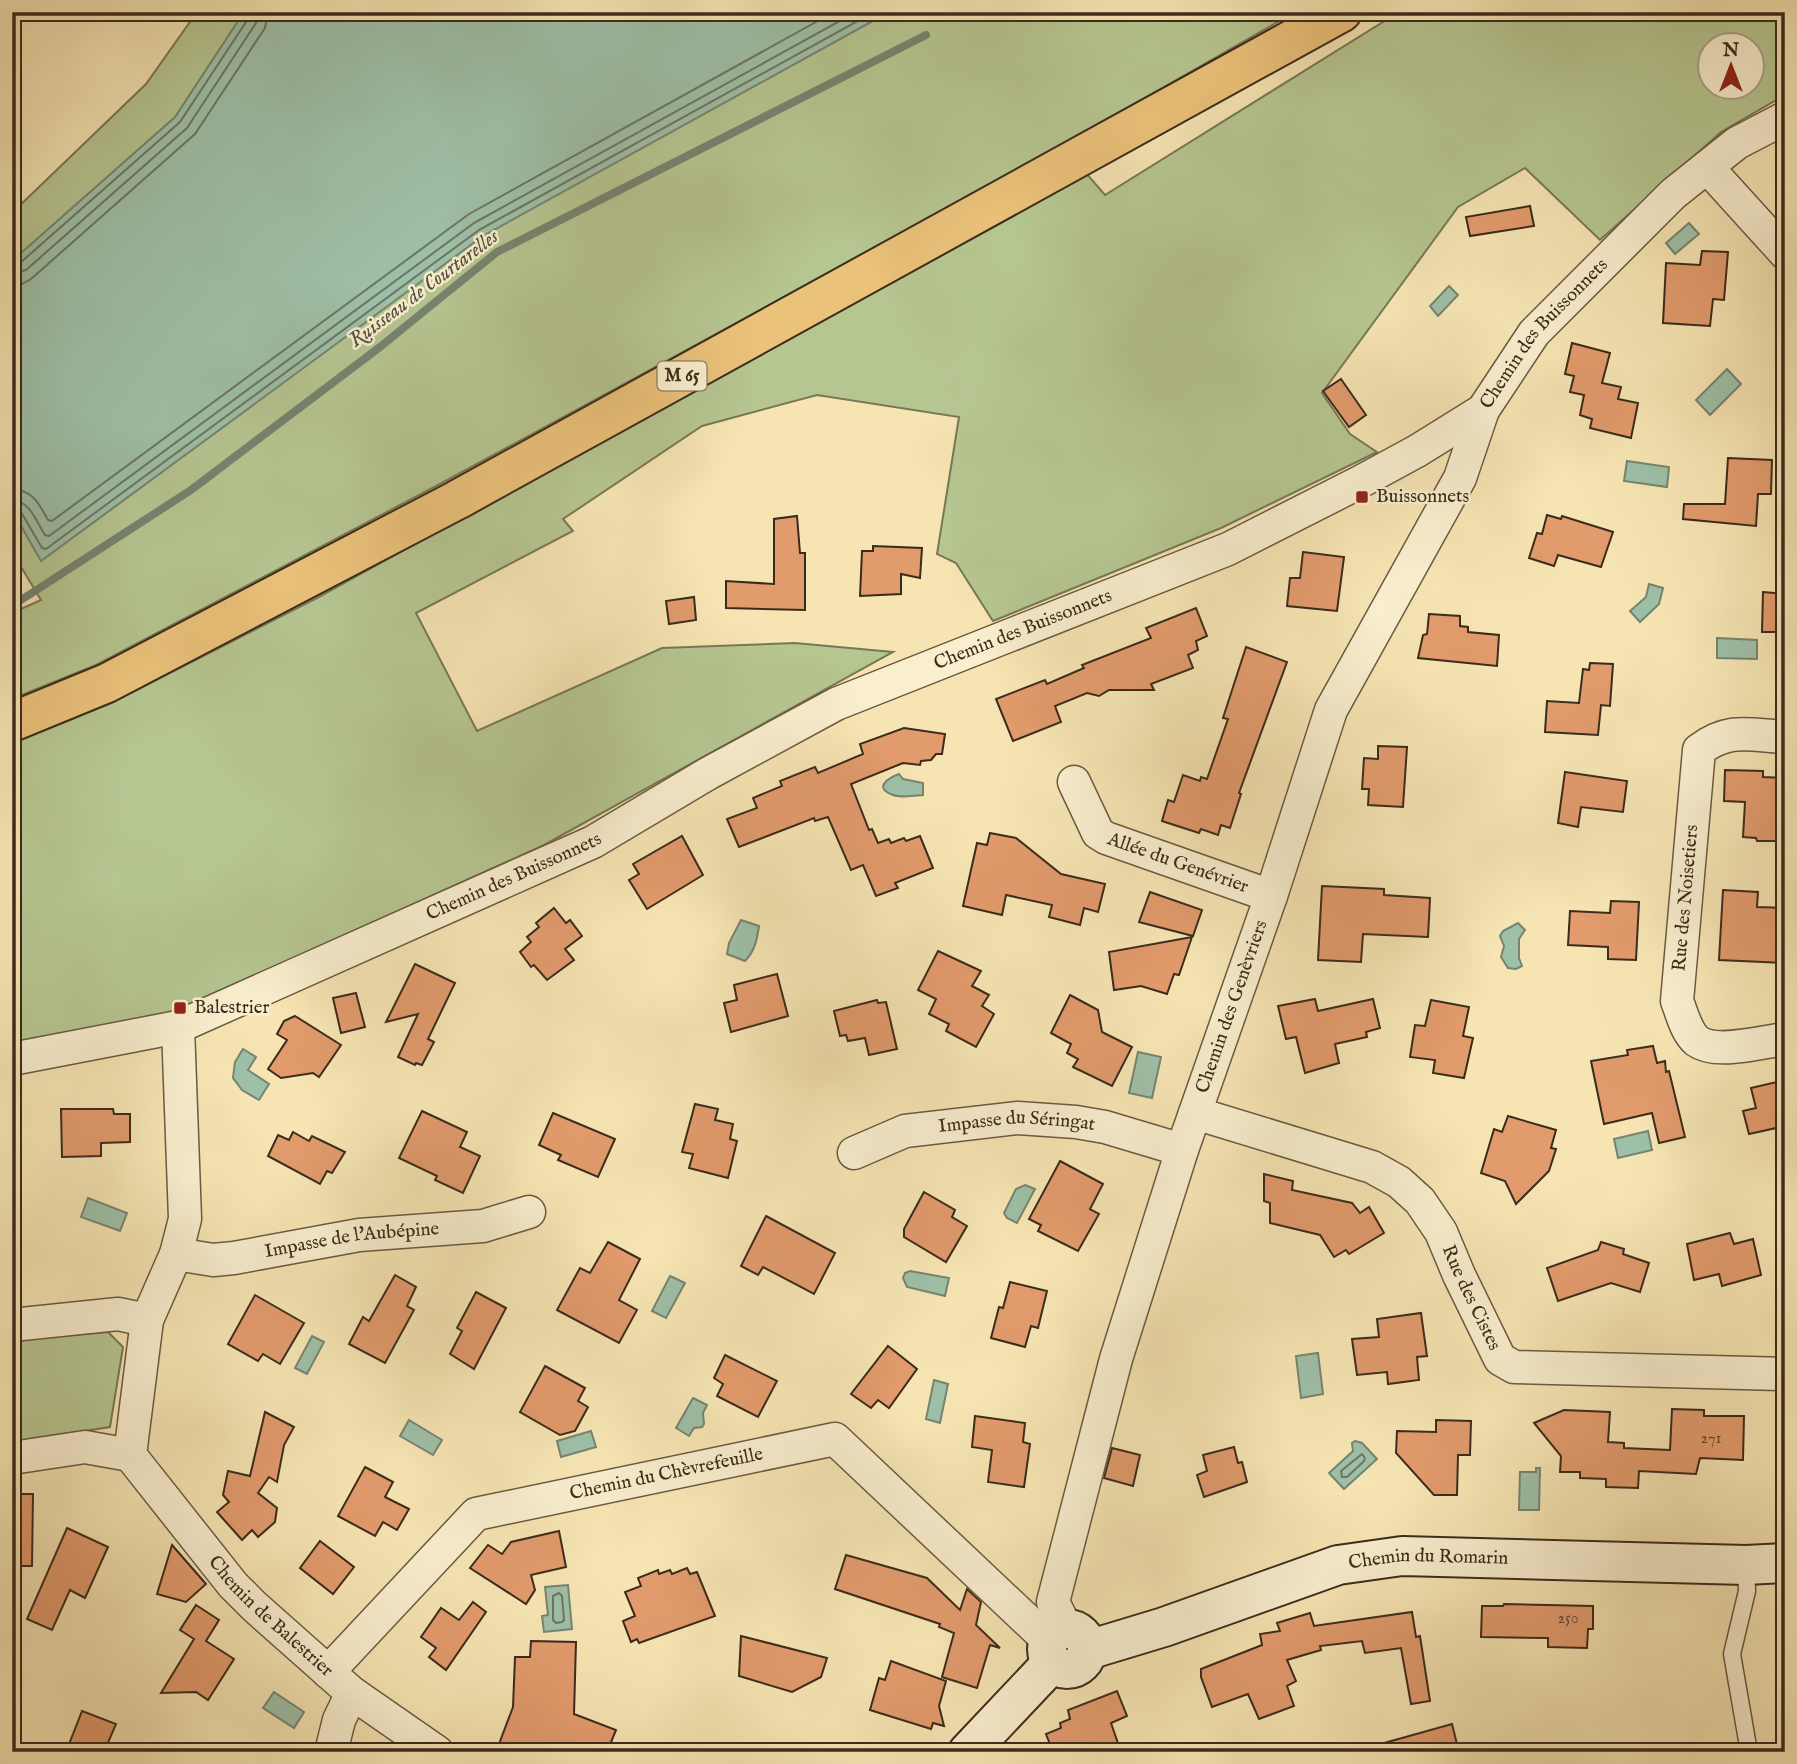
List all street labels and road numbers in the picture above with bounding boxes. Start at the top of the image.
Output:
street label: Chemin des Buissonnets [1475,254,1613,414]
road number: M 65 [658,362,706,390]
street label: Chemin des Buissonnets [930,584,1115,676]
street label: Rue des Noisetiers [1668,824,1704,972]
street label: Chemin des Buissonnets [423,827,606,927]
street label: Allée du Genévrier [1103,827,1252,899]
street label: Chemin des Genèvriers [1191,917,1274,1097]
street label: Impasse du Séringat [937,1106,1098,1139]
street label: Impasse de l'Aubépine [263,1217,440,1264]
street label: Rue des Cistes [1436,1241,1506,1355]
street label: Chemin du Chèvrefeuille [568,1442,765,1506]
street label: Chemin du Romarin [1347,1544,1509,1575]
street label: Chemin de Balestrier [203,1551,338,1682]

